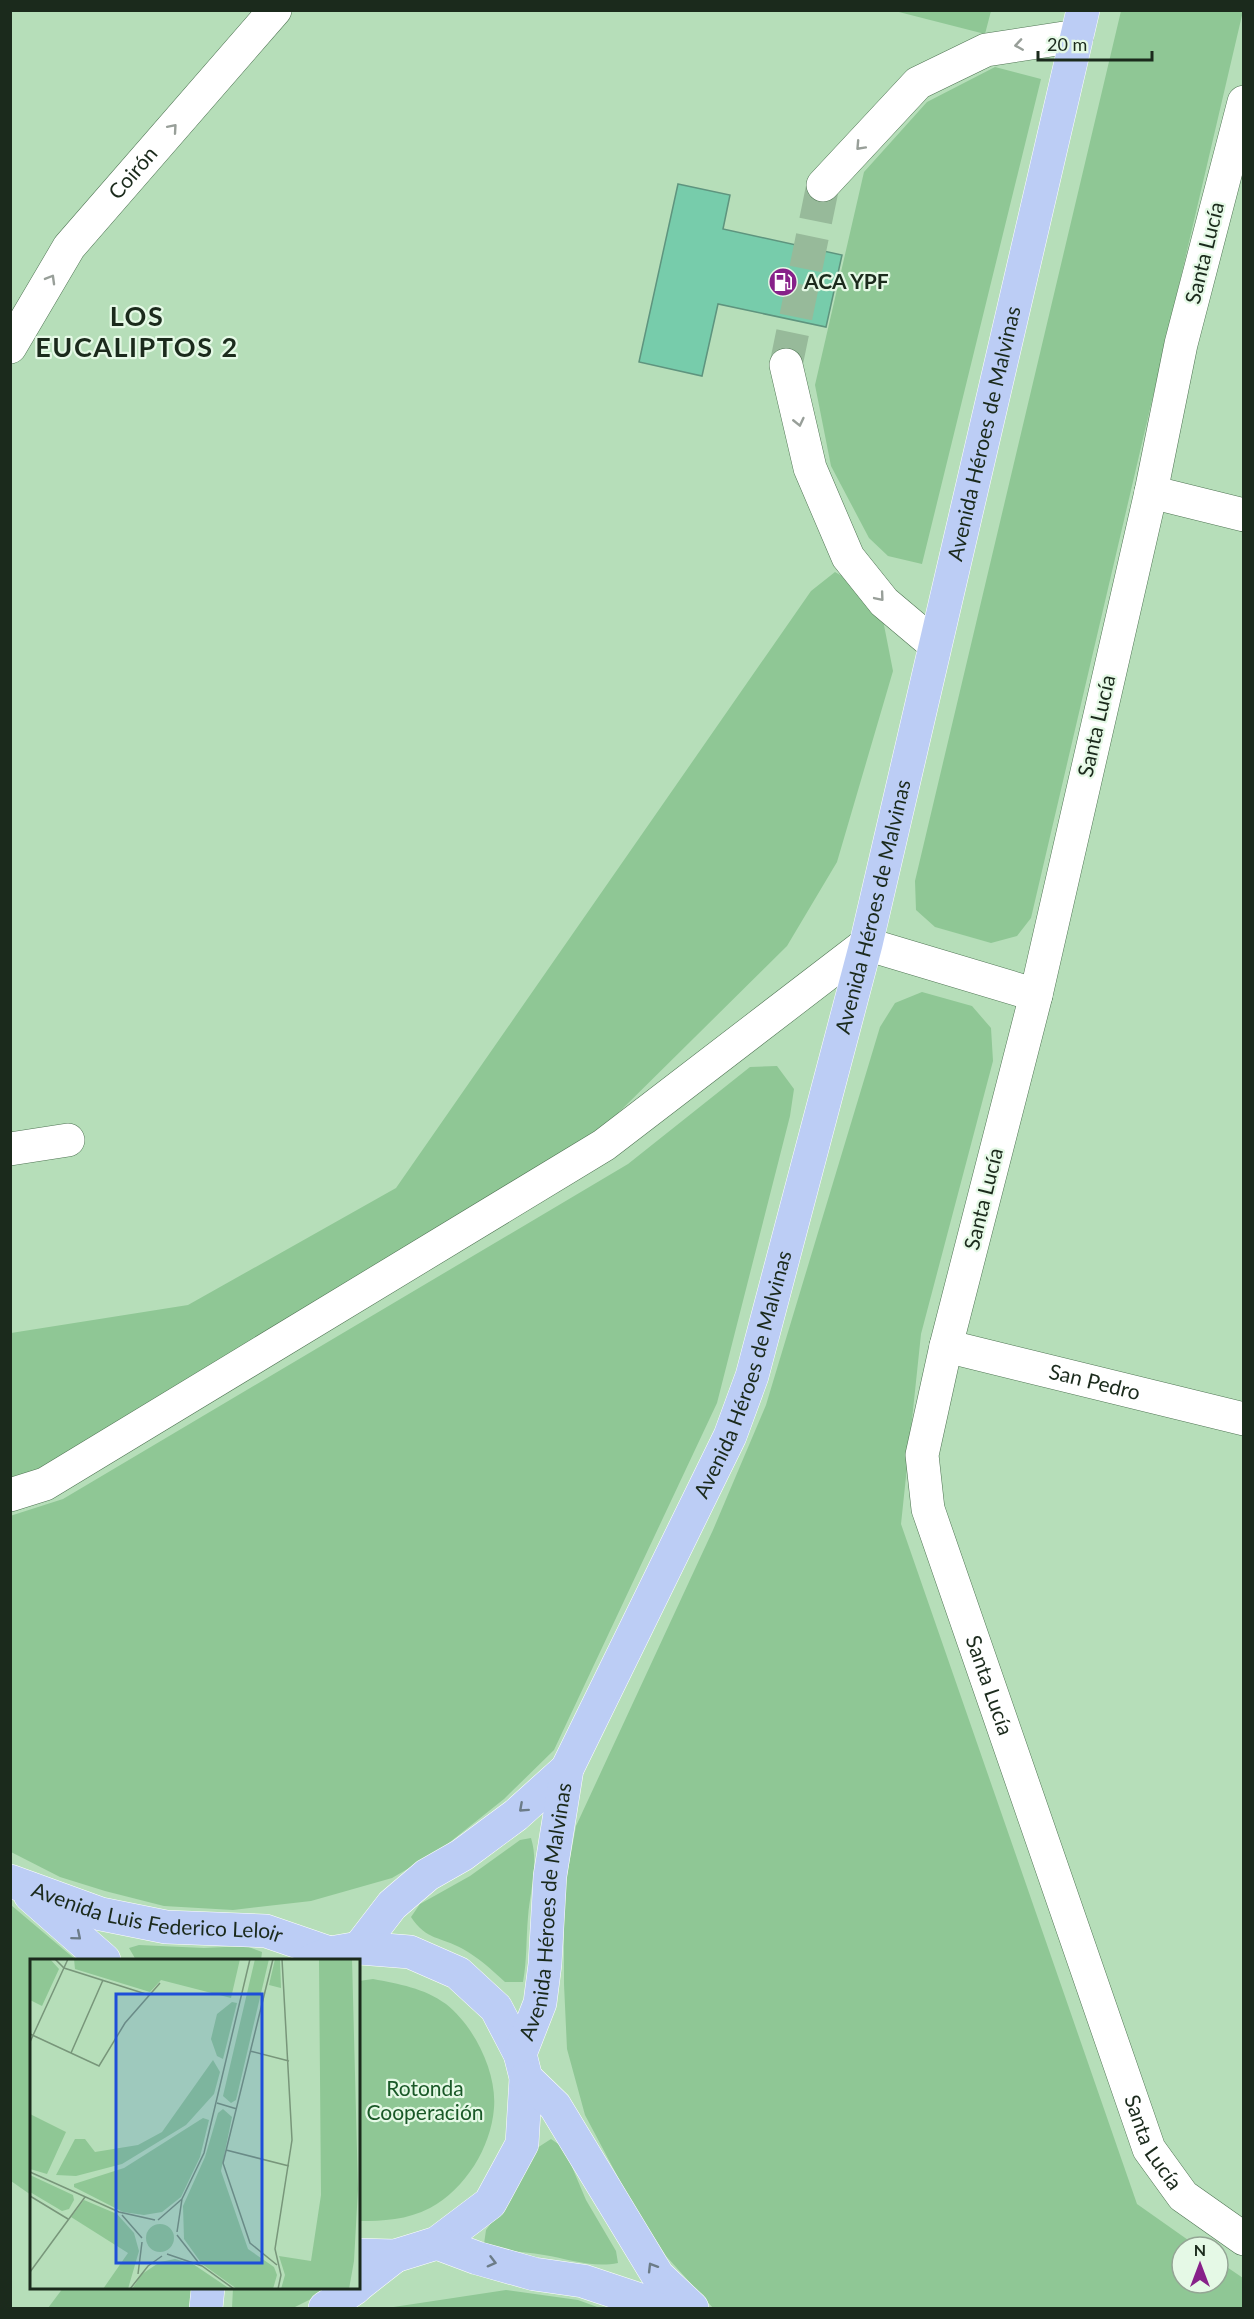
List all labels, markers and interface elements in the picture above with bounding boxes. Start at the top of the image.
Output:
scale bar [1038,24,1152,62]
text: 20 m [1047,33,1087,55]
one-way arrow [1015,38,1025,51]
one-way arrow [166,124,177,134]
one-way arrow [856,139,867,149]
street label: Coirón [102,141,162,204]
street label: Santa Lucía [1179,199,1228,306]
fuel station icon: ACA YPF [767,266,799,298]
place label: ACA YPF [803,268,889,293]
one-way arrow [43,275,55,285]
district label: LOS EUCALIPTOS 2 [35,299,239,363]
street label: Avenida Héroes de Malvinas [941,303,1025,563]
one-way arrow [792,417,805,427]
one-way arrow [873,590,884,601]
street label: Santa Lucía [1072,672,1119,779]
street label: Avenida Héroes de Malvinas [829,777,915,1036]
street label: Santa Lucía [958,1145,1007,1252]
street label: Avenida Héroes de Malvinas [688,1247,796,1502]
street label: San Pedro [1047,1358,1143,1404]
street label: Santa Lucía [962,1632,1019,1738]
street label: Avenida Héroes de Malvinas [513,1781,576,2044]
one-way arrow [519,1801,530,1812]
street label: Avenida Luis Federico Leloir [29,1876,287,1947]
one-way arrow [70,1929,81,1940]
inset map [30,1959,360,2289]
park label: Rotonda Cooperación [366,2075,484,2124]
street label: Santa Lucía [1120,2091,1188,2194]
north arrow [1170,2235,1230,2295]
text: N [1194,2240,1206,2259]
one-way arrow [487,2255,497,2268]
one-way arrow [647,2263,659,2273]

